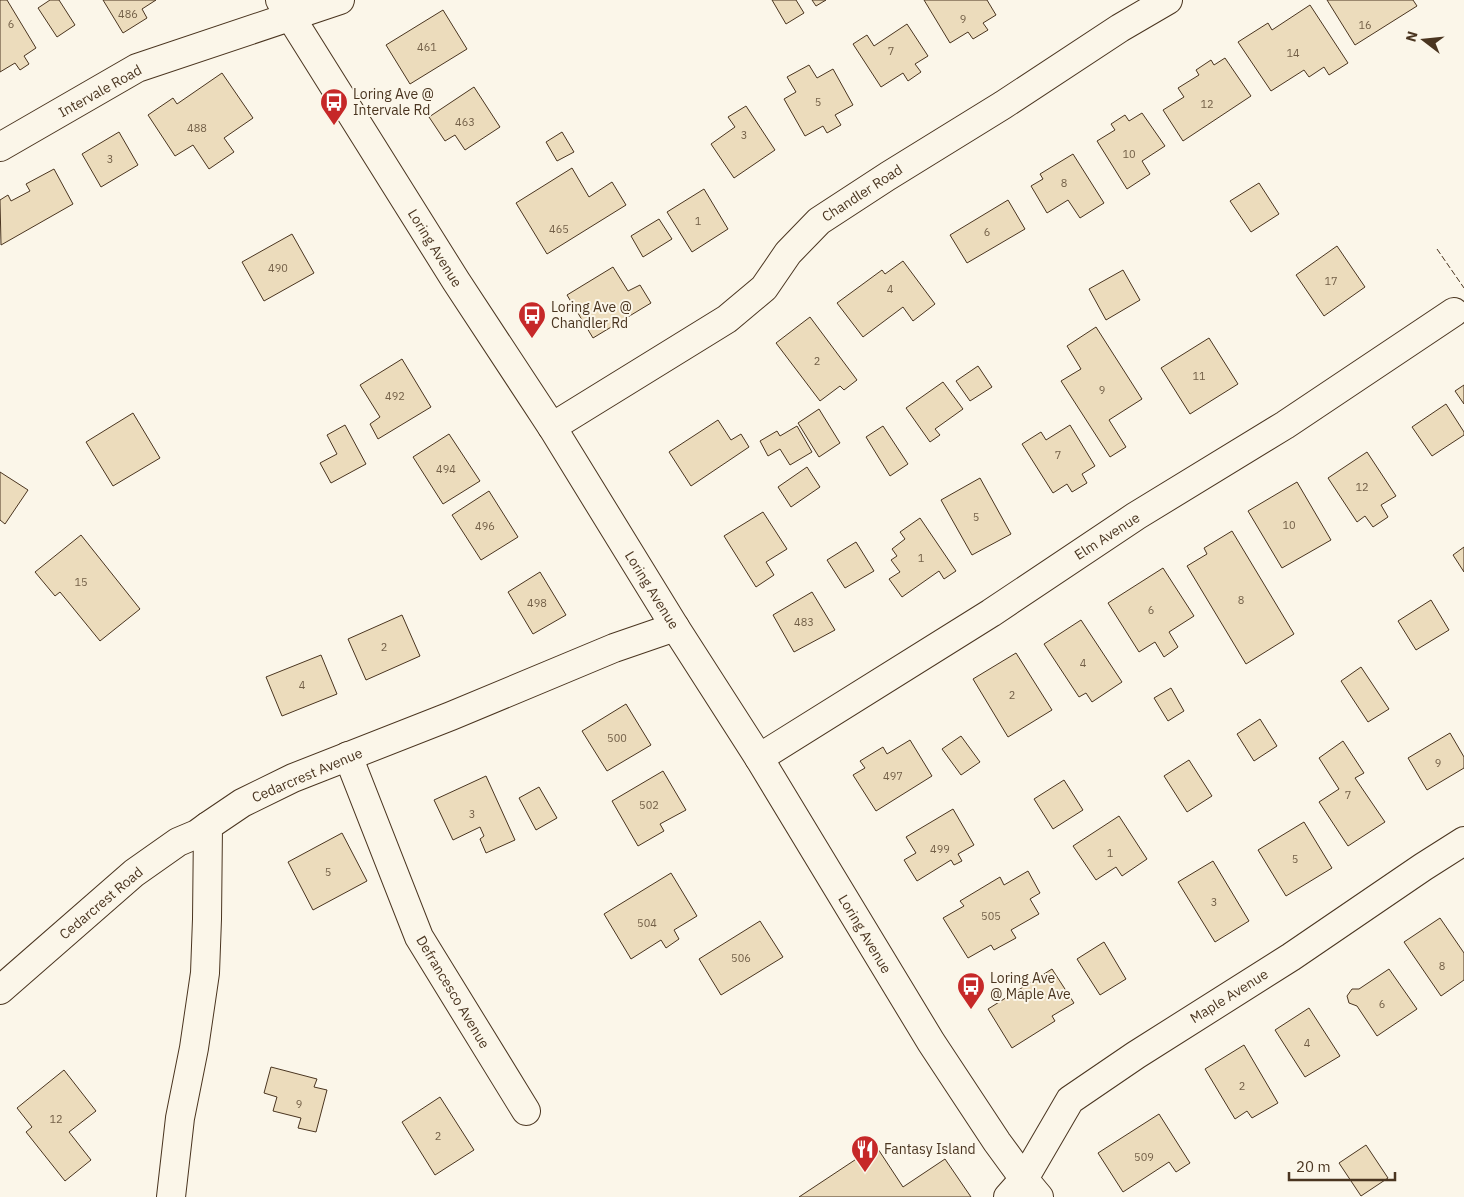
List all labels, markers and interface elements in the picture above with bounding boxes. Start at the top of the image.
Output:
house number: 486 [118,7,138,21]
house number: 9 [960,12,966,26]
north arrow [1399,15,1449,65]
house number: 6 [8,17,14,31]
house number: 16 [1358,18,1372,32]
text: N [1401,29,1422,44]
house number: 461 [417,40,437,54]
house number: 7 [888,44,894,58]
house number: 14 [1286,46,1300,60]
street label: Intervale Road [55,61,145,121]
place label: Loring Ave @ Intervale Rd [353,85,434,119]
bus stop icon: Loring Ave @ Intervale Rd [319,87,349,126]
house number: 5 [815,95,821,109]
house number: 12 [1200,97,1214,111]
house number: 463 [455,115,475,129]
house number: 488 [187,121,207,135]
house number: 3 [741,128,747,142]
house number: 10 [1122,147,1136,161]
house number: 3 [107,152,113,166]
street label: Chandler Road [818,160,906,226]
house number: 8 [1061,176,1067,190]
street label: Loring Avenue [404,206,466,291]
house number: 1 [695,214,702,228]
house number: 465 [549,222,569,236]
house number: 6 [984,225,990,239]
house number: 490 [268,261,288,275]
house number: 17 [1324,274,1338,288]
house number: 4 [887,282,894,296]
place label: Loring Ave @ Chandler Rd [551,298,632,332]
bus stop icon: Loring Ave @ Chandler Rd [517,300,547,339]
house number: 2 [814,354,820,368]
house number: 11 [1192,369,1206,383]
house number: 9 [1099,383,1105,397]
house number: 492 [385,389,405,403]
house number: 7 [1055,448,1061,462]
house number: 494 [436,462,456,476]
house number: 12 [1355,480,1369,494]
street label: Elm Avenue [1071,508,1143,564]
house number: 5 [973,510,979,524]
house number: 10 [1282,518,1296,532]
house number: 496 [475,519,495,533]
street label: Loring Avenue [621,548,683,633]
house number: 1 [918,551,925,565]
house number: 15 [74,575,88,589]
house number: 8 [1238,593,1244,607]
house number: 498 [527,596,547,610]
house number: 6 [1148,603,1154,617]
house number: 483 [794,615,814,629]
house number: 2 [381,640,387,654]
house number: 4 [1080,656,1087,670]
house number: 4 [299,678,306,692]
house number: 2 [1009,688,1015,702]
house number: 500 [607,731,627,745]
street label: Cedarcrest Avenue [249,743,365,806]
house number: 9 [1435,756,1441,770]
house number: 497 [883,769,903,783]
house number: 7 [1345,788,1351,802]
house number: 502 [639,798,659,812]
house number: 3 [469,807,475,821]
house number: 499 [930,842,950,856]
house number: 1 [1107,846,1114,860]
house number: 5 [1292,852,1298,866]
street label: Cedarcrest Road [55,863,147,943]
house number: 5 [325,865,331,879]
street label: Loring Avenue [834,891,896,977]
house number: 3 [1211,895,1217,909]
house number: 505 [981,909,1001,923]
house number: 504 [637,916,657,930]
street label: Defrancesco Avenue [412,932,494,1052]
house number: 506 [731,951,751,965]
house number: 8 [1439,959,1445,973]
street label: Maple Avenue [1187,965,1272,1027]
place label: Loring Ave @ Maple Ave [990,969,1071,1003]
bus stop icon: Loring Ave @ Maple Ave [956,971,986,1010]
house number: 6 [1379,997,1385,1011]
house number: 4 [1304,1036,1311,1050]
house number: 2 [1239,1079,1245,1093]
house number: 9 [296,1097,302,1111]
house number: 12 [49,1112,63,1126]
house number: 2 [435,1129,441,1143]
restaurant icon: Fantasy Island [850,1134,880,1173]
place label: Fantasy Island [884,1140,976,1158]
house number: 509 [1134,1150,1154,1164]
scale bar [1289,1150,1395,1182]
text: 20 m [1296,1157,1331,1176]

